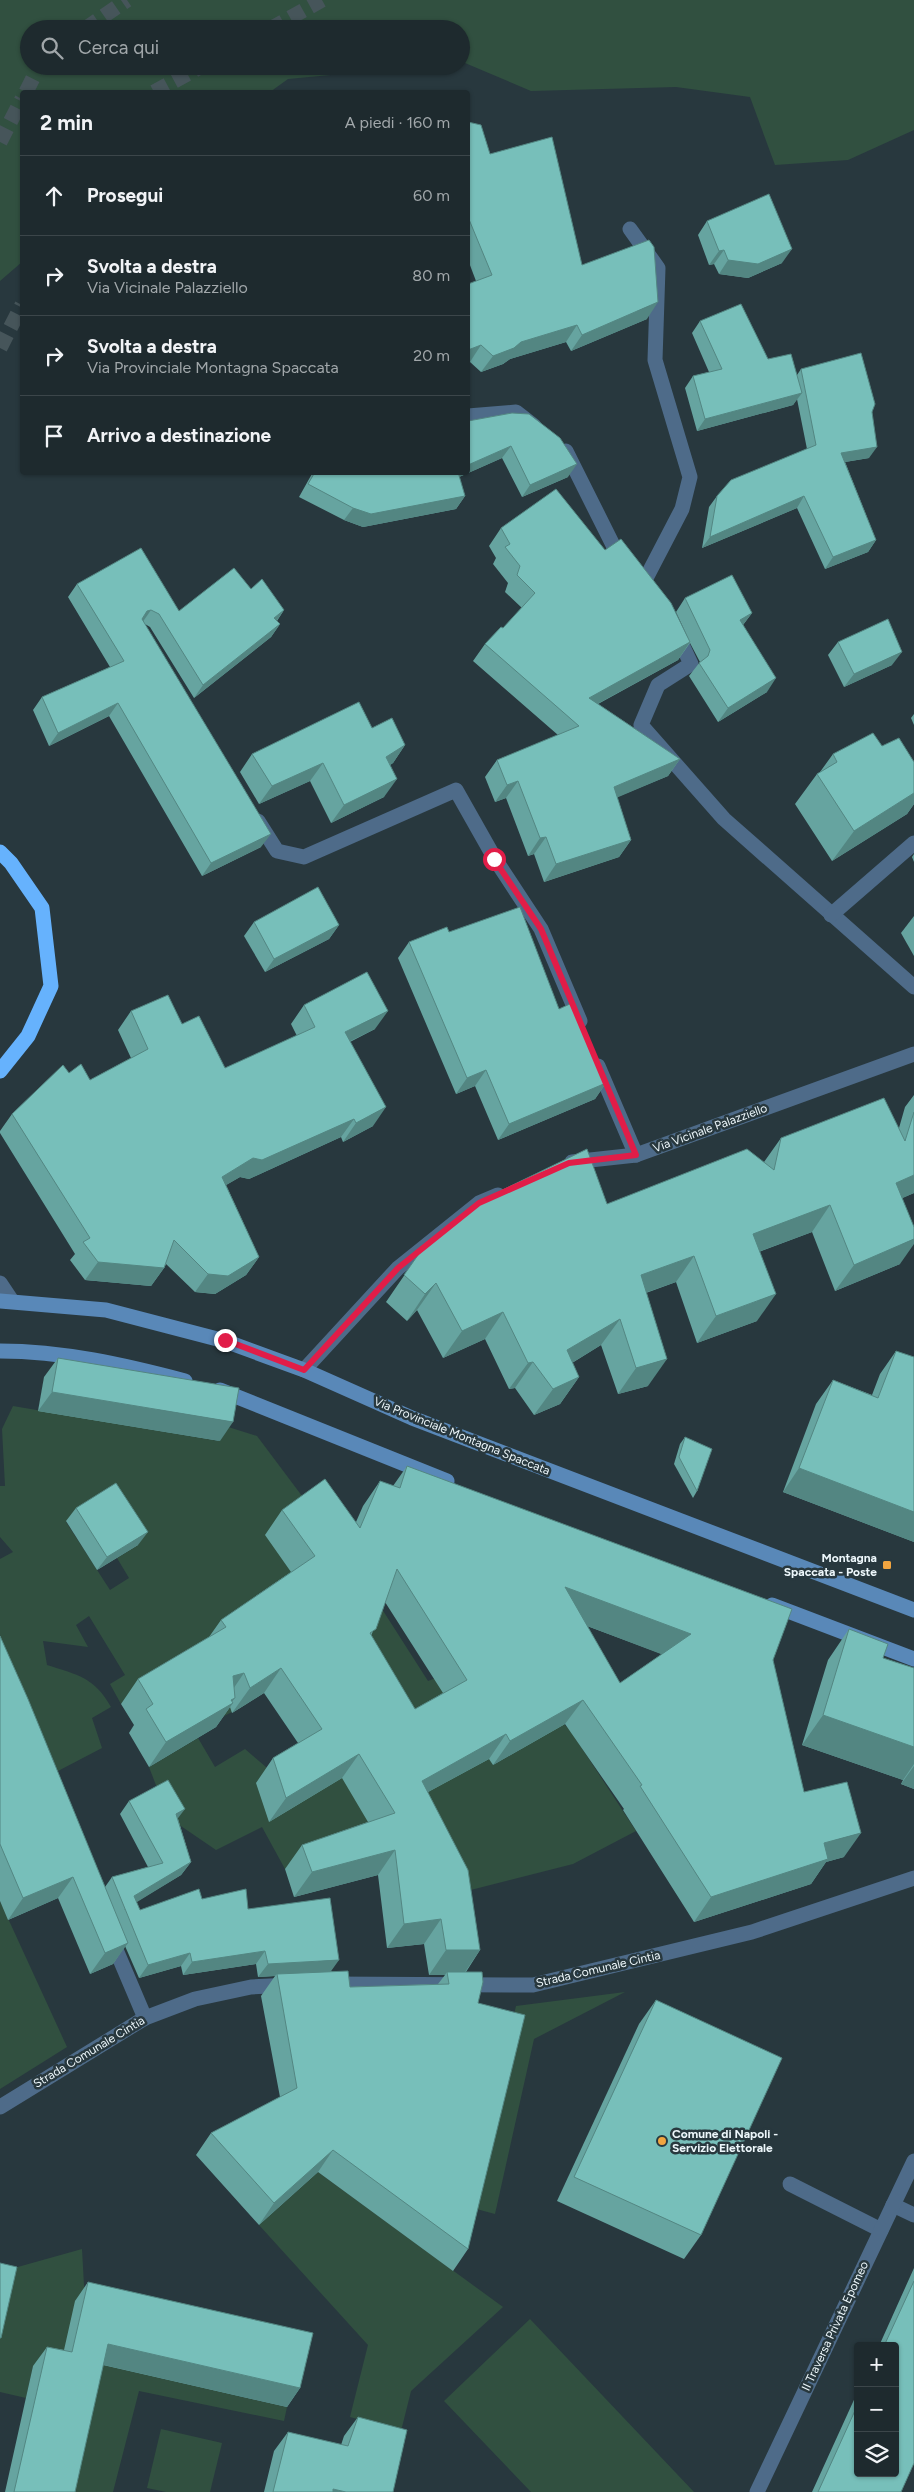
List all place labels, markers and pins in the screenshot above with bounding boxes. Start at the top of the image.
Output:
place label: Montagna Spaccata - Poste [784,1551,877,1579]
marker: Montagna Spaccata - Poste [881,1559,893,1571]
place label: Comune di Napoli - Servizio Elettorale [672,2127,778,2155]
marker: Comune di Napoli - Servizio Elettorale [656,2135,668,2147]

